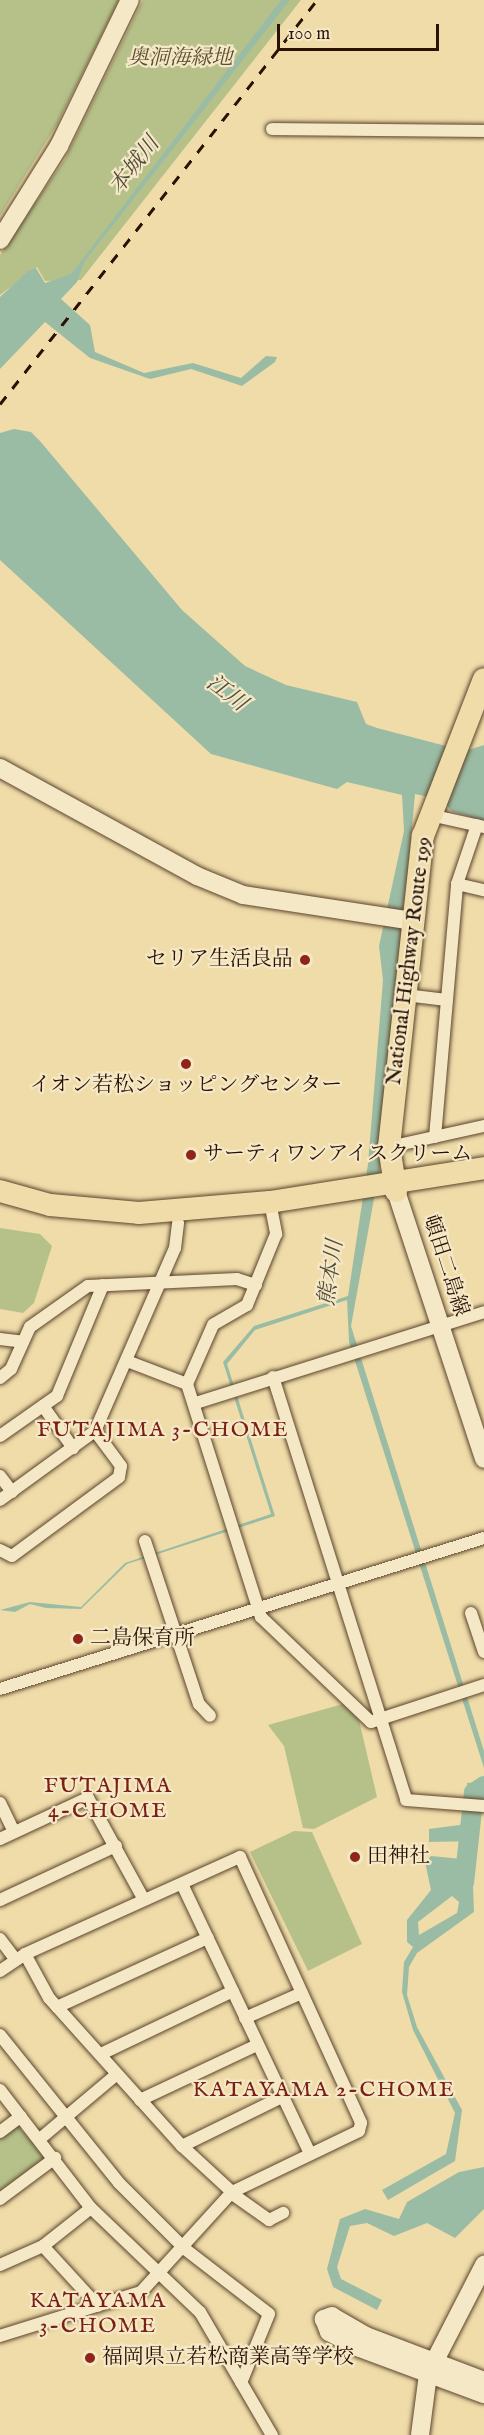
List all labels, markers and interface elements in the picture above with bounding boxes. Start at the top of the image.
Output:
scale bar [280,12,442,50]
text: 100 m [288,23,330,46]
park label: 奥洞海緑地 [128,46,232,72]
water label: 本城川 [104,132,166,200]
water label: 江川 [200,670,252,718]
street label: National Highway Route 199 [382,835,438,1087]
place label: セリア生活良品 [146,947,293,973]
marker: セリア生活良品 [298,953,312,967]
marker: イオン若松ショッピングセンター [179,1057,193,1071]
place label: イオン若松ショッピングセンター [29,1073,343,1099]
place label: サーティワンアイスクリーム [203,1142,476,1168]
marker: サーティワンアイスクリーム [184,1148,198,1162]
street label: 頓田二島線 [417,1212,473,1320]
water label: 熊本川 [314,1238,350,1308]
district label: FUTAJIMA 3-CHOME [37,1418,289,1444]
place label: 二島保育所 [90,1626,195,1652]
marker: 二島保育所 [71,1632,85,1646]
district label: FUTAJIMA 4-CHOME [44,1773,172,1825]
place label: 田神社 [367,1844,430,1870]
marker: 田神社 [348,1850,362,1864]
district label: KATAYAMA 2-CHOME [193,2078,455,2104]
district label: KATAYAMA 3-CHOME [29,2288,167,2340]
place label: 福岡県立若松商業高等学校 [102,2345,354,2371]
marker: 福岡県立若松商業高等学校 [83,2351,97,2365]

